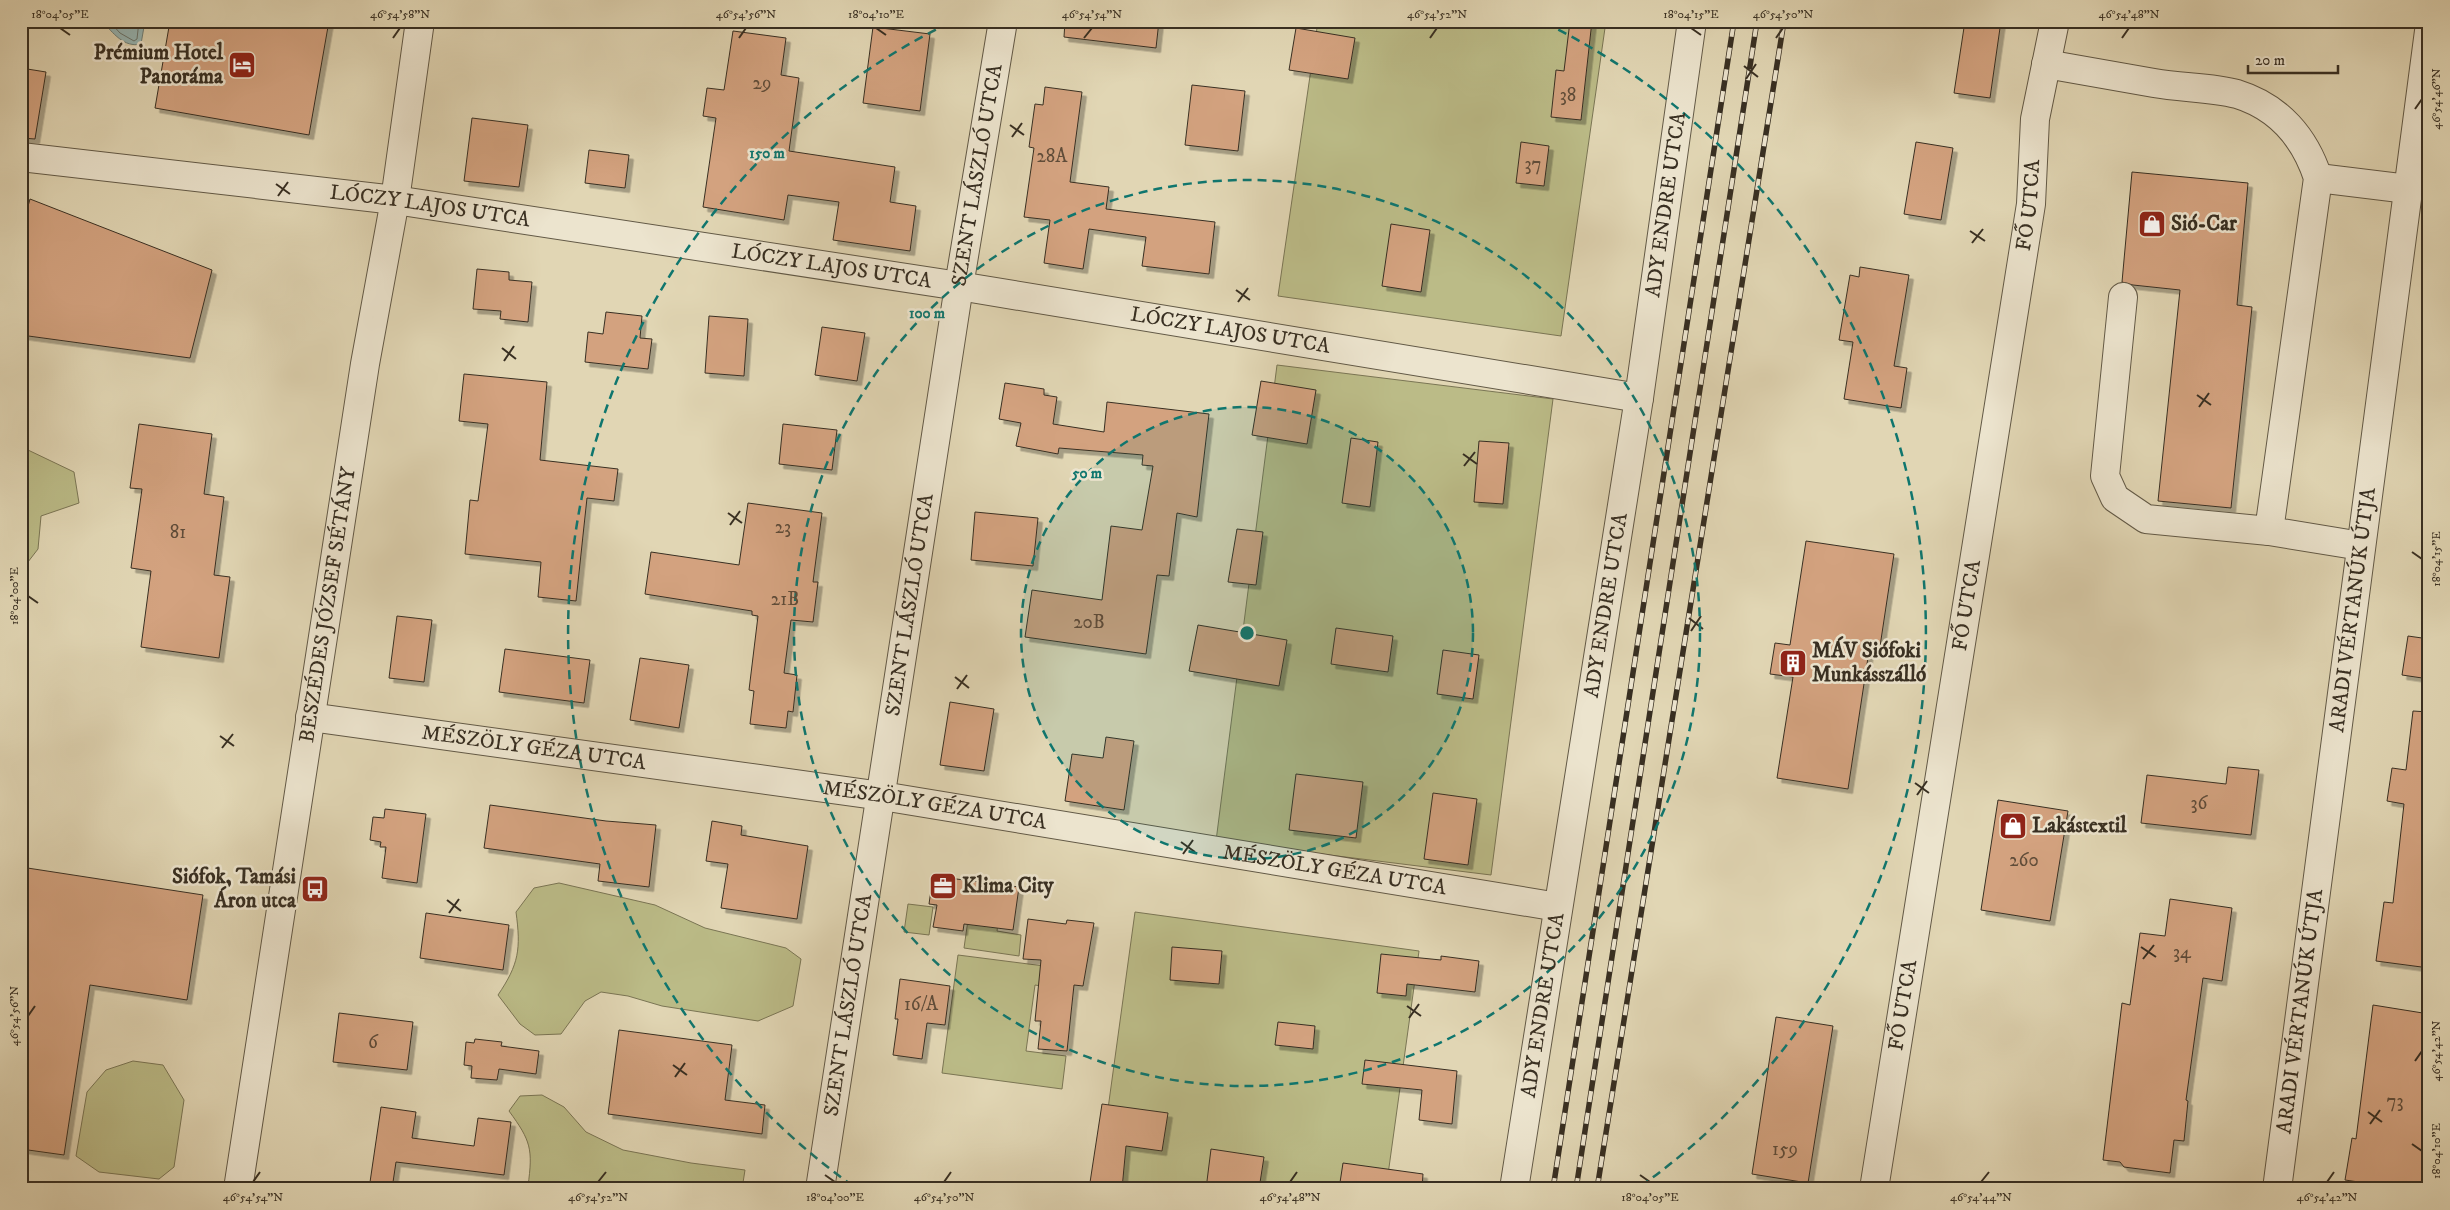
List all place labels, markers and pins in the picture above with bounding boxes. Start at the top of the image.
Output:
place label: Prémium Hotel Panoráma [93,40,224,90]
hotel icon: Prémium Hotel Panoráma [227,50,257,80]
shop icon: Sió-Car [2137,209,2167,239]
place label: Sió-Car [2171,211,2238,237]
centre of rings [1238,624,1256,642]
place label: MÁV Siófoki Munkásszálló [1812,636,1926,688]
building icon: MÁV Siófoki Munkásszálló [1778,648,1808,678]
shop icon: Lakástextil [1998,811,2028,841]
place label: Lakástextil [2032,813,2127,839]
place label: Siófok, Tamási Áron utca [172,864,297,914]
office icon: Klima City [928,871,958,901]
place label: Klima City [962,873,1055,899]
bus stop icon: Siófok, Tamási Áron utca [300,874,330,904]

